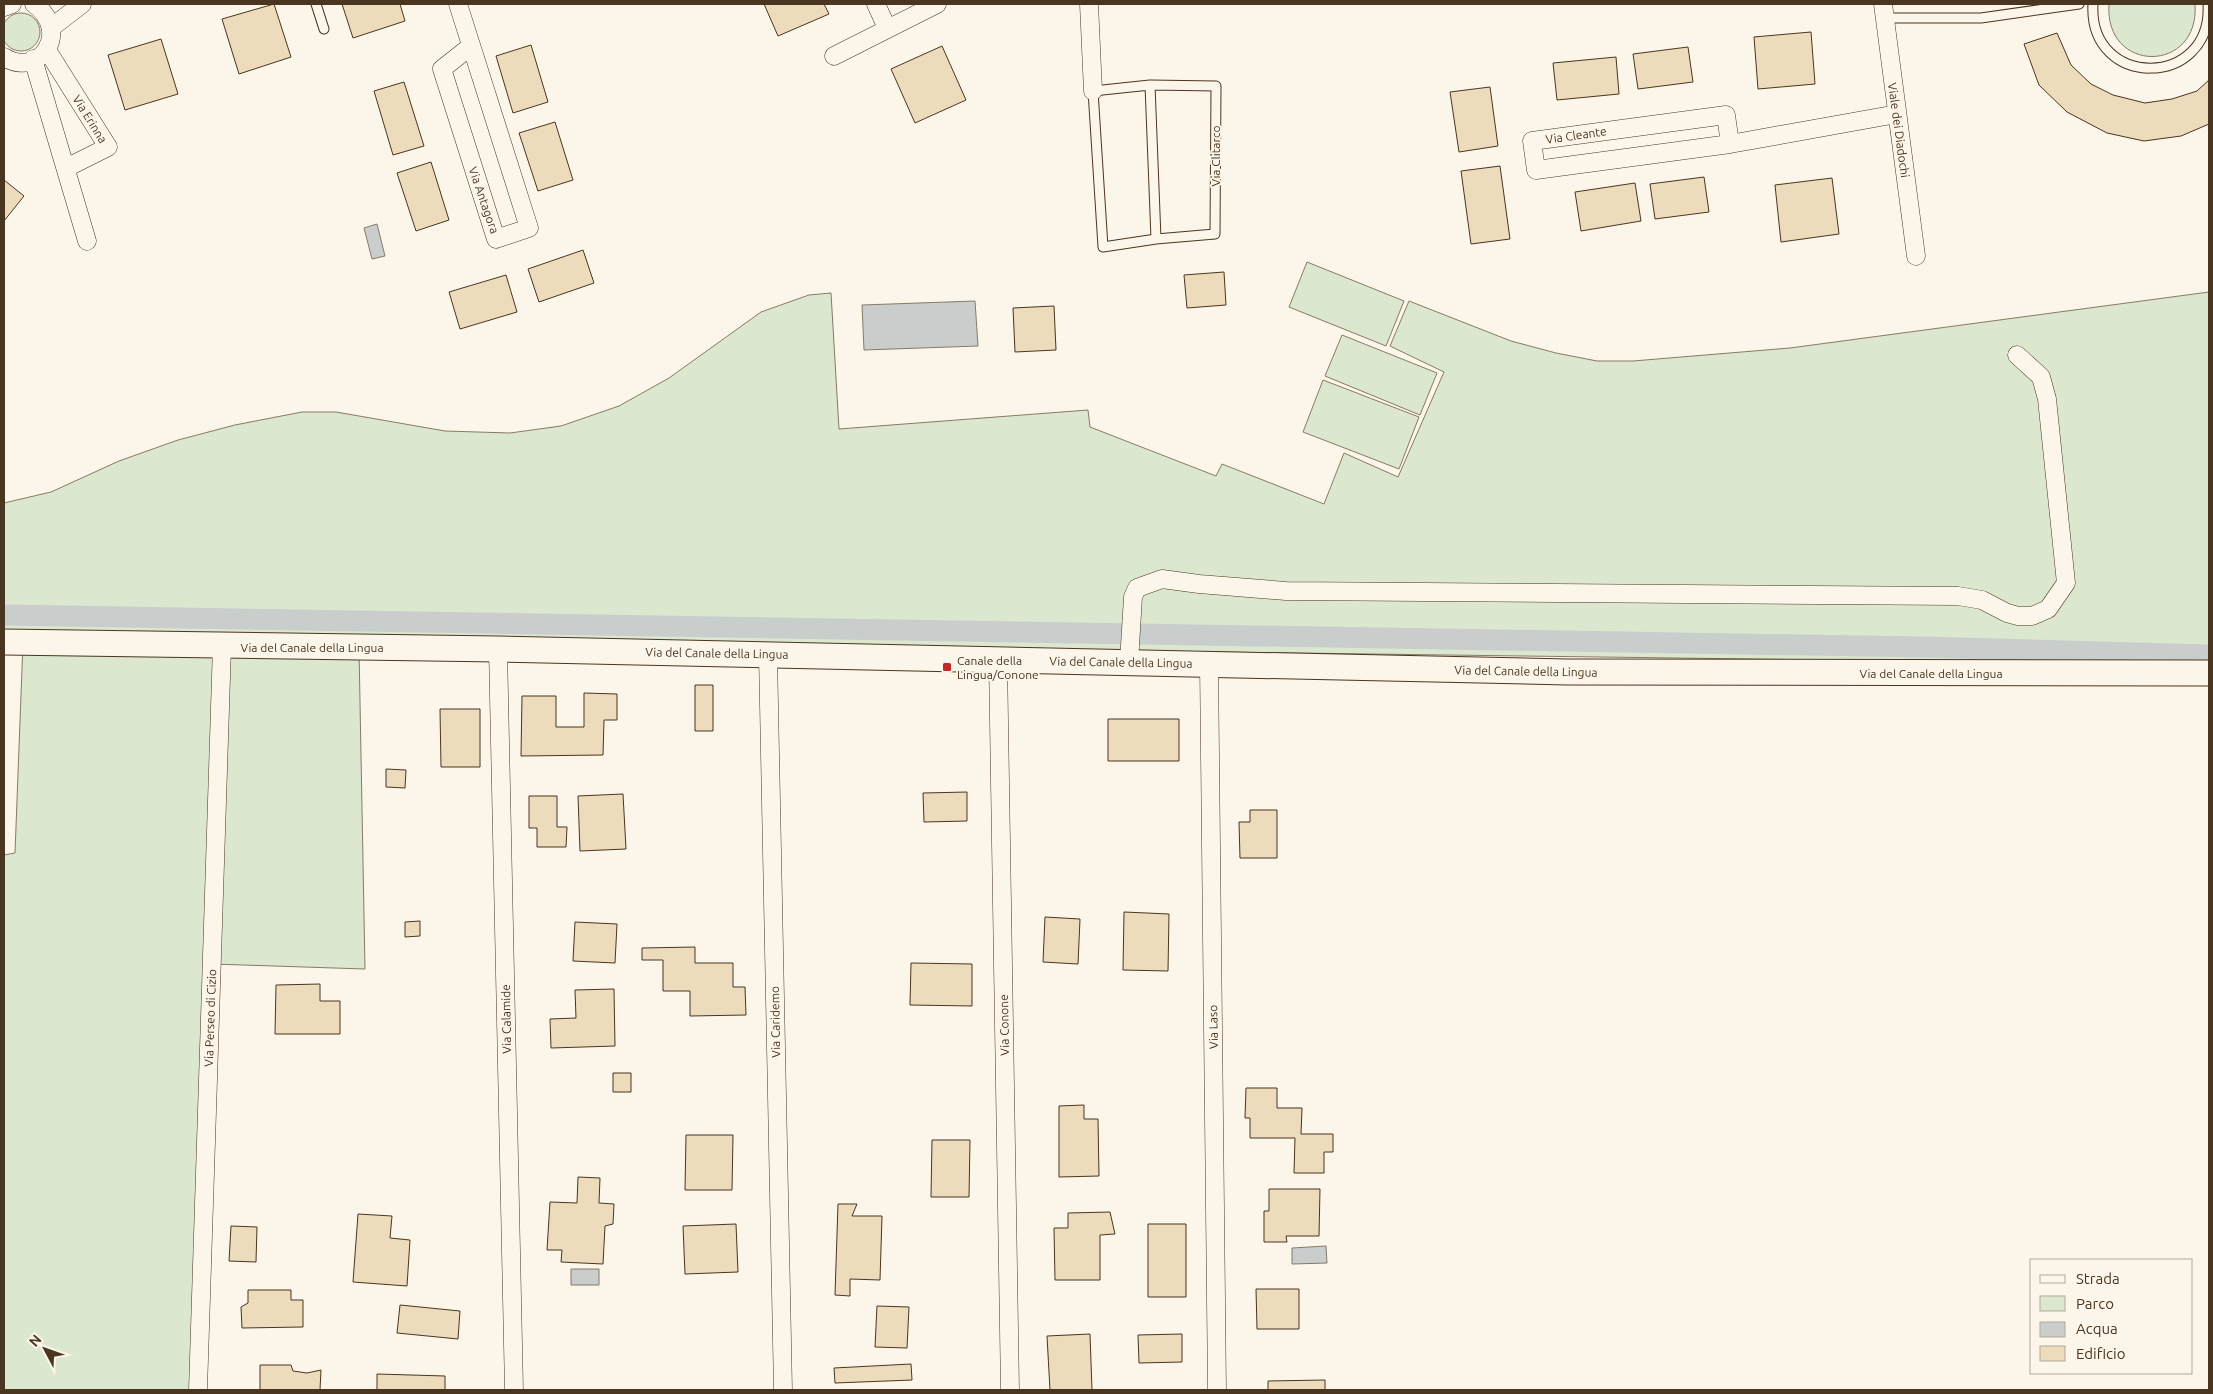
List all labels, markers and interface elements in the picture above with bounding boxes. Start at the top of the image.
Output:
street label: Viale dei Diadochi [1886,82,1912,178]
street label: Via Erinna [70,93,110,145]
street label: Via Cleante [1545,124,1607,146]
street label: Via Clitarco [1209,125,1222,187]
street label: Via Antagora [466,165,502,235]
street label: Via del Canale della Lingua [240,641,384,654]
street label: Via del Canale della Lingua [645,645,789,661]
place label: Canale della Lingua/Conone [957,654,1039,681]
street label: Via del Canale della Lingua [1049,654,1193,670]
marker: Canale della Lingua/Conone [941,661,953,673]
street label: Via del Canale della Lingua [1454,663,1598,679]
street label: Via del Canale della Lingua [1859,667,2003,680]
street label: Via Perseo di Cizio [202,969,218,1067]
street label: Via Calamide [499,984,513,1054]
street label: Via Caridemo [768,986,782,1058]
street label: Via Conone [997,994,1011,1056]
street label: Via Laso [1206,1005,1220,1049]
legend [2030,1259,2193,1374]
text: Strada [2076,1270,2120,1287]
text: Parco [2076,1295,2114,1312]
text: Acqua [2076,1320,2118,1337]
north arrow [20,1324,70,1374]
text: N [26,1331,45,1350]
text: Edificio [2076,1345,2125,1362]

